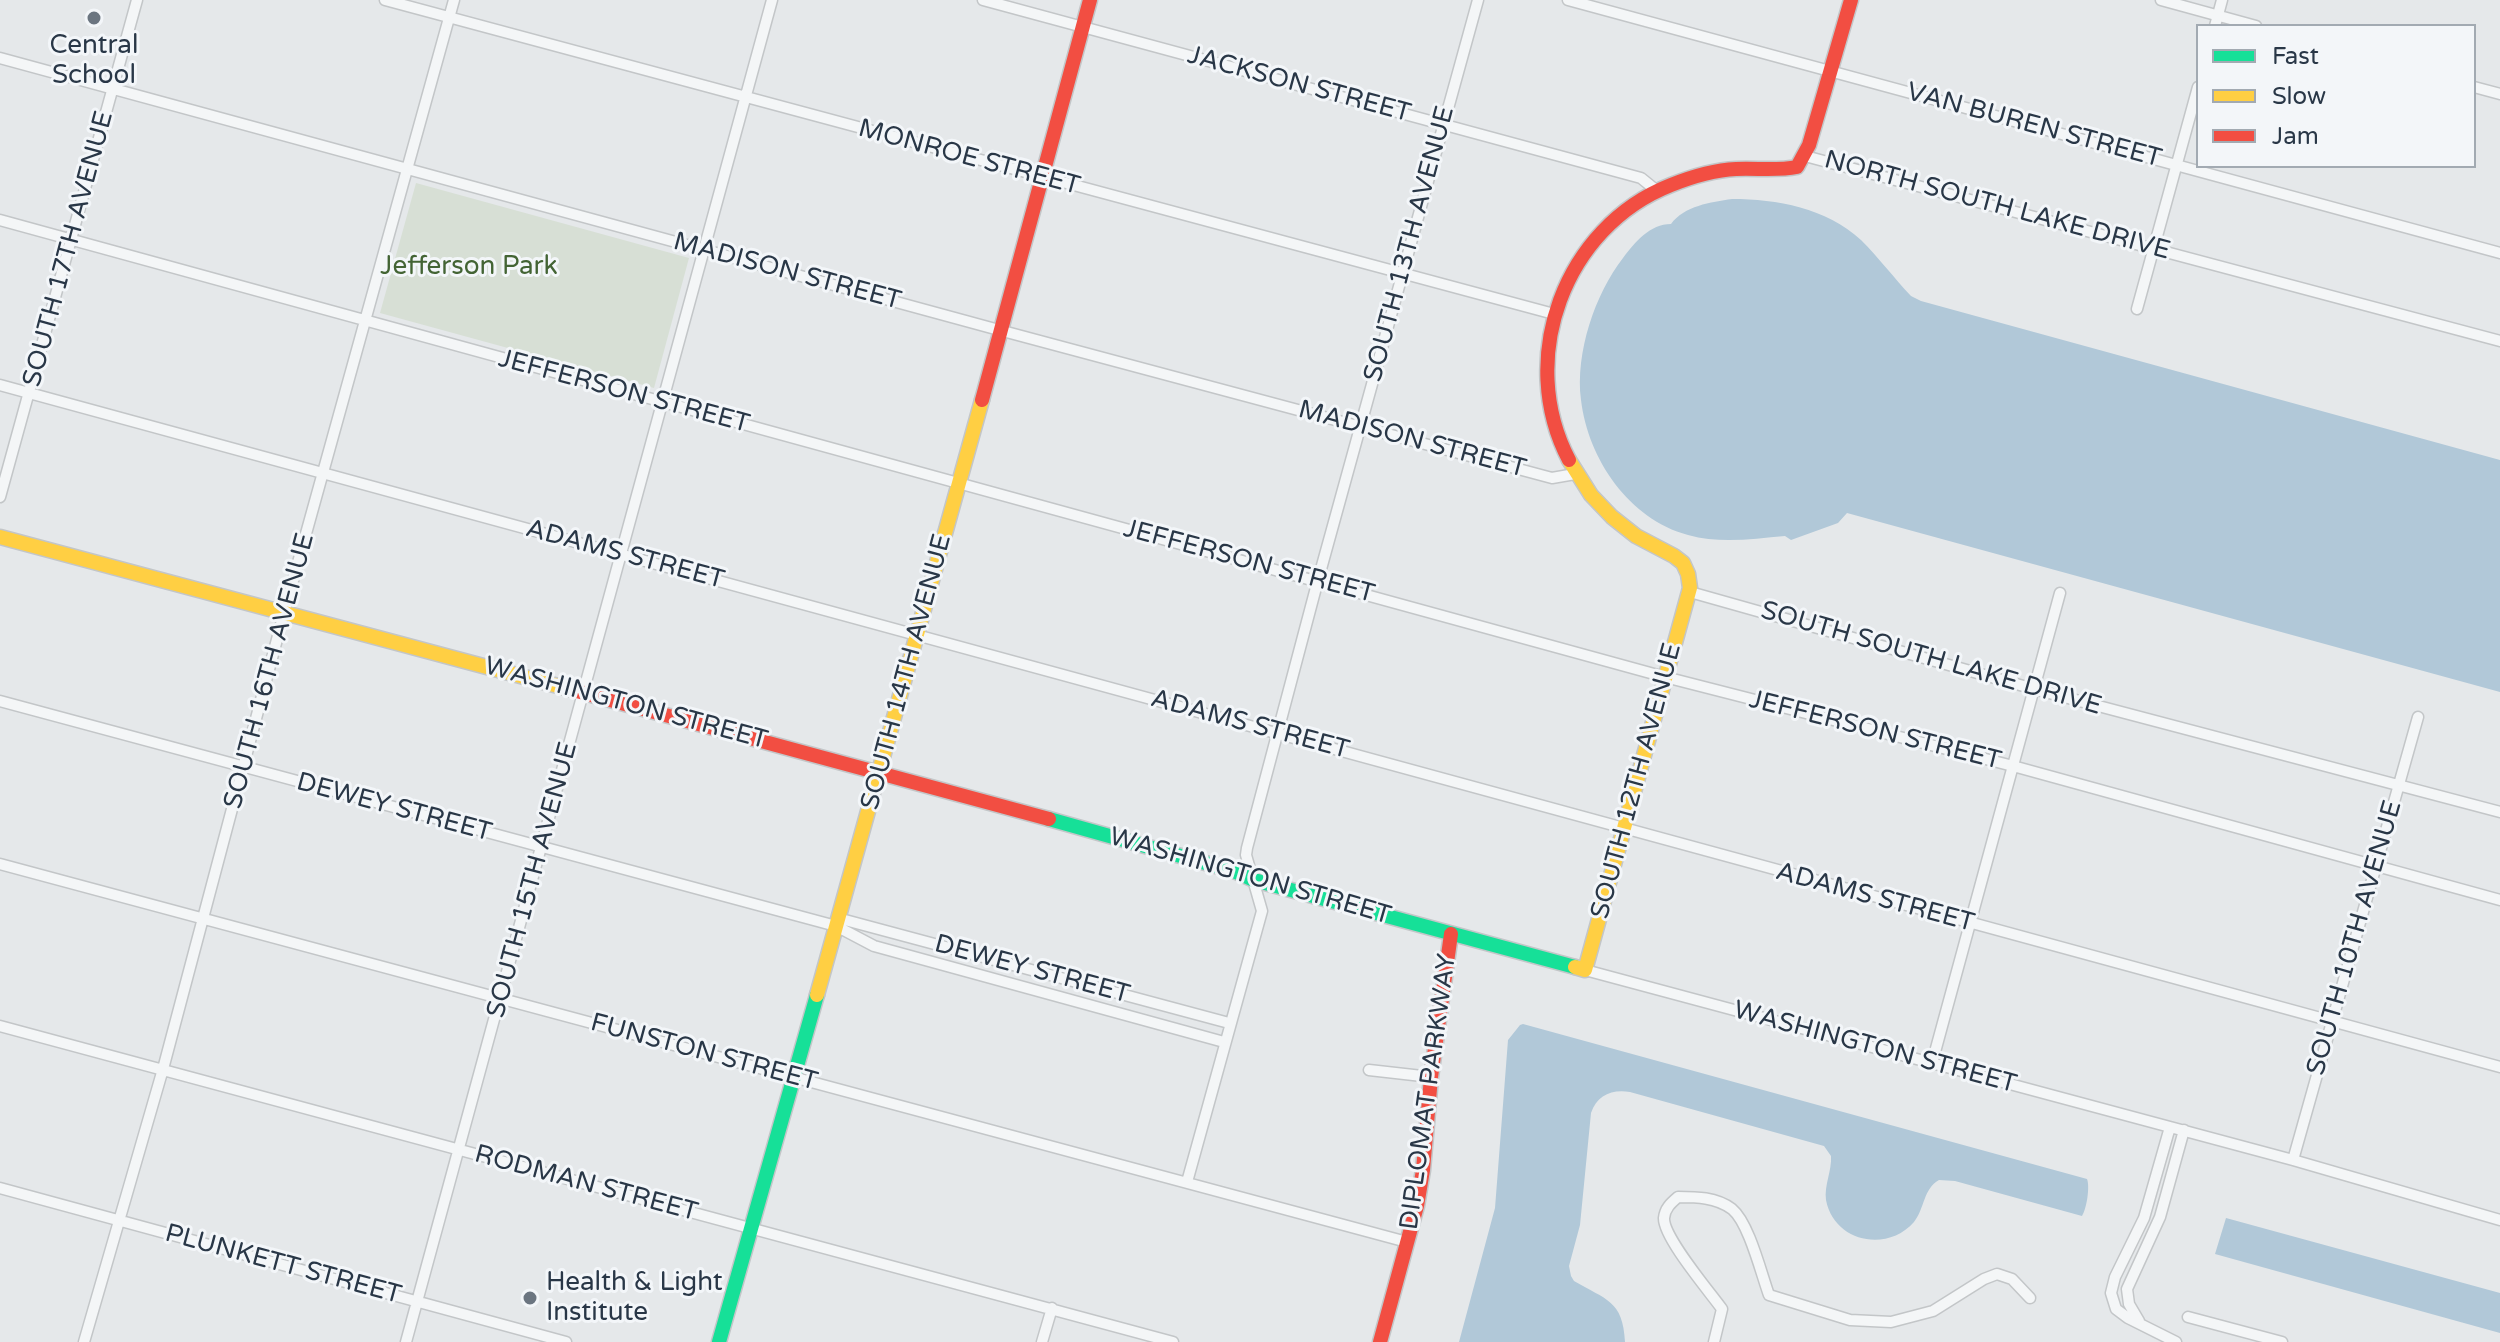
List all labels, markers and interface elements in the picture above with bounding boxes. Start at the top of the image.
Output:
marker: Central School [85,9,103,27]
legend [2196,24,2476,168]
place label: Central School [50,30,138,92]
street label: JACKSON STREET [1184,40,1414,130]
text: Fast [2272,42,2319,71]
street label: VAN BUREN STREET [1903,77,2165,175]
text: Slow [2272,82,2326,111]
street label: SOUTH 13TH AVENUE [1358,103,1462,385]
street label: SOUTH 17TH AVENUE [17,108,121,390]
street label: MONROE STREET [855,113,1083,203]
text: Jam [2272,122,2319,151]
street label: NORTH SOUTH LAKE DRIVE [1821,145,2173,267]
street label: MADISON STREET [670,227,904,317]
park label: Jefferson Park [380,251,558,283]
street label: JEFFERSON STREET [495,343,753,441]
street label: MADISON STREET [1295,395,1529,485]
street label: JEFFERSON STREET [1120,513,1378,611]
street label: ADAMS STREET [522,514,728,596]
street label: SOUTH 16TH AVENUE [218,530,322,812]
street label: SOUTH 14TH AVENUE [855,531,959,813]
street label: SOUTH SOUTH LAKE DRIVE [1757,595,2105,723]
street label: SOUTH 12TH AVENUE [1585,640,1689,922]
street label: WASHINGTON STREET [481,651,771,757]
street label: ADAMS STREET [1147,684,1353,766]
street label: JEFFERSON STREET [1746,685,2004,777]
street label: SOUTH 15TH AVENUE [481,739,585,1021]
street label: DEWEY STREET [293,767,495,849]
street label: SOUTH 10TH AVENUE [2301,797,2409,1079]
street label: WASHINGTON STREET [1106,822,1394,932]
street label: ADAMS STREET [1772,857,1978,939]
street label: DEWEY STREET [931,929,1133,1011]
street label: DIPLOMAT PARKWAY [1394,952,1464,1232]
street label: WASHINGTON STREET [1730,995,2020,1101]
street label: FUNSTON STREET [587,1008,821,1098]
street label: RODMAN STREET [471,1139,701,1229]
street label: PLUNKETT STREET [161,1218,405,1312]
place label: Health & Light Institute [546,1267,723,1328]
marker: Health & Light Institute [521,1289,539,1307]

